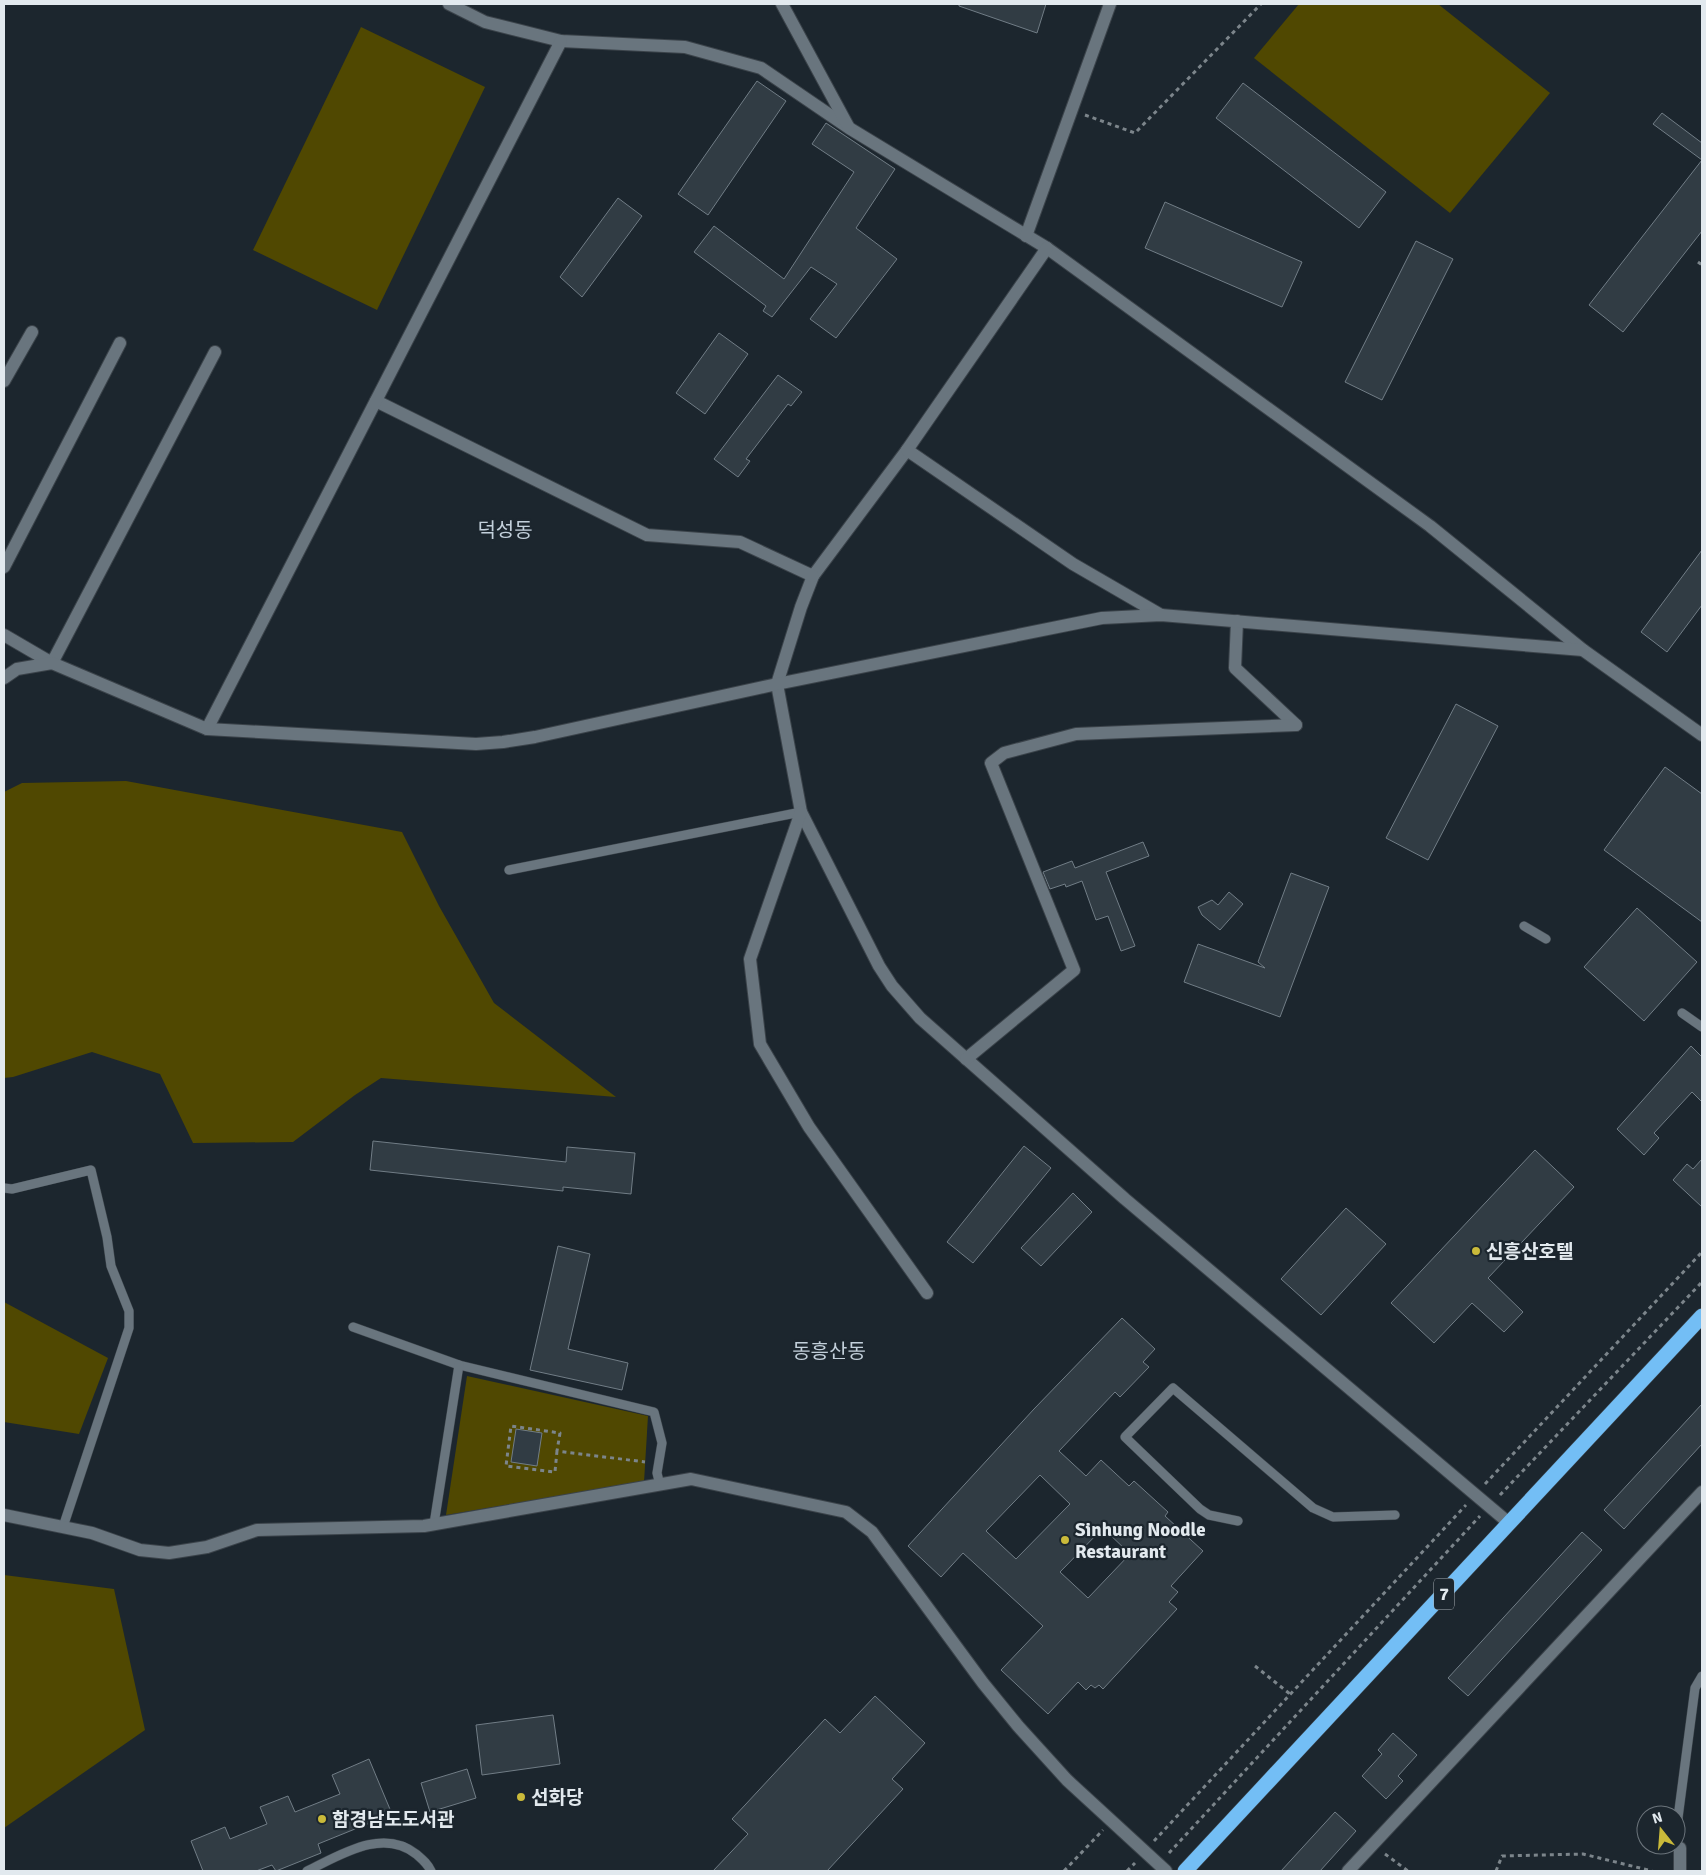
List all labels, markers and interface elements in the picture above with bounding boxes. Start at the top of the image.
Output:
district label: 덕성동 [477,518,533,543]
place label: 신흥산호텔 [1486,1240,1573,1264]
marker: 신흥산호텔 [1470,1245,1482,1257]
district label: 동흥산동 [792,1339,866,1364]
place label: Sinhung Noodle Restaurant [1075,1518,1206,1564]
marker: Sinhung Noodle Restaurant [1059,1534,1071,1546]
road number: 7 [1434,1578,1454,1610]
place label: 선화당 [531,1786,584,1810]
marker: 선화당 [515,1791,527,1803]
north arrow [1636,1805,1686,1855]
place label: 함경남도도서관 [332,1808,455,1832]
text: N [1650,1808,1664,1828]
marker: 함경남도도서관 [316,1813,328,1825]

